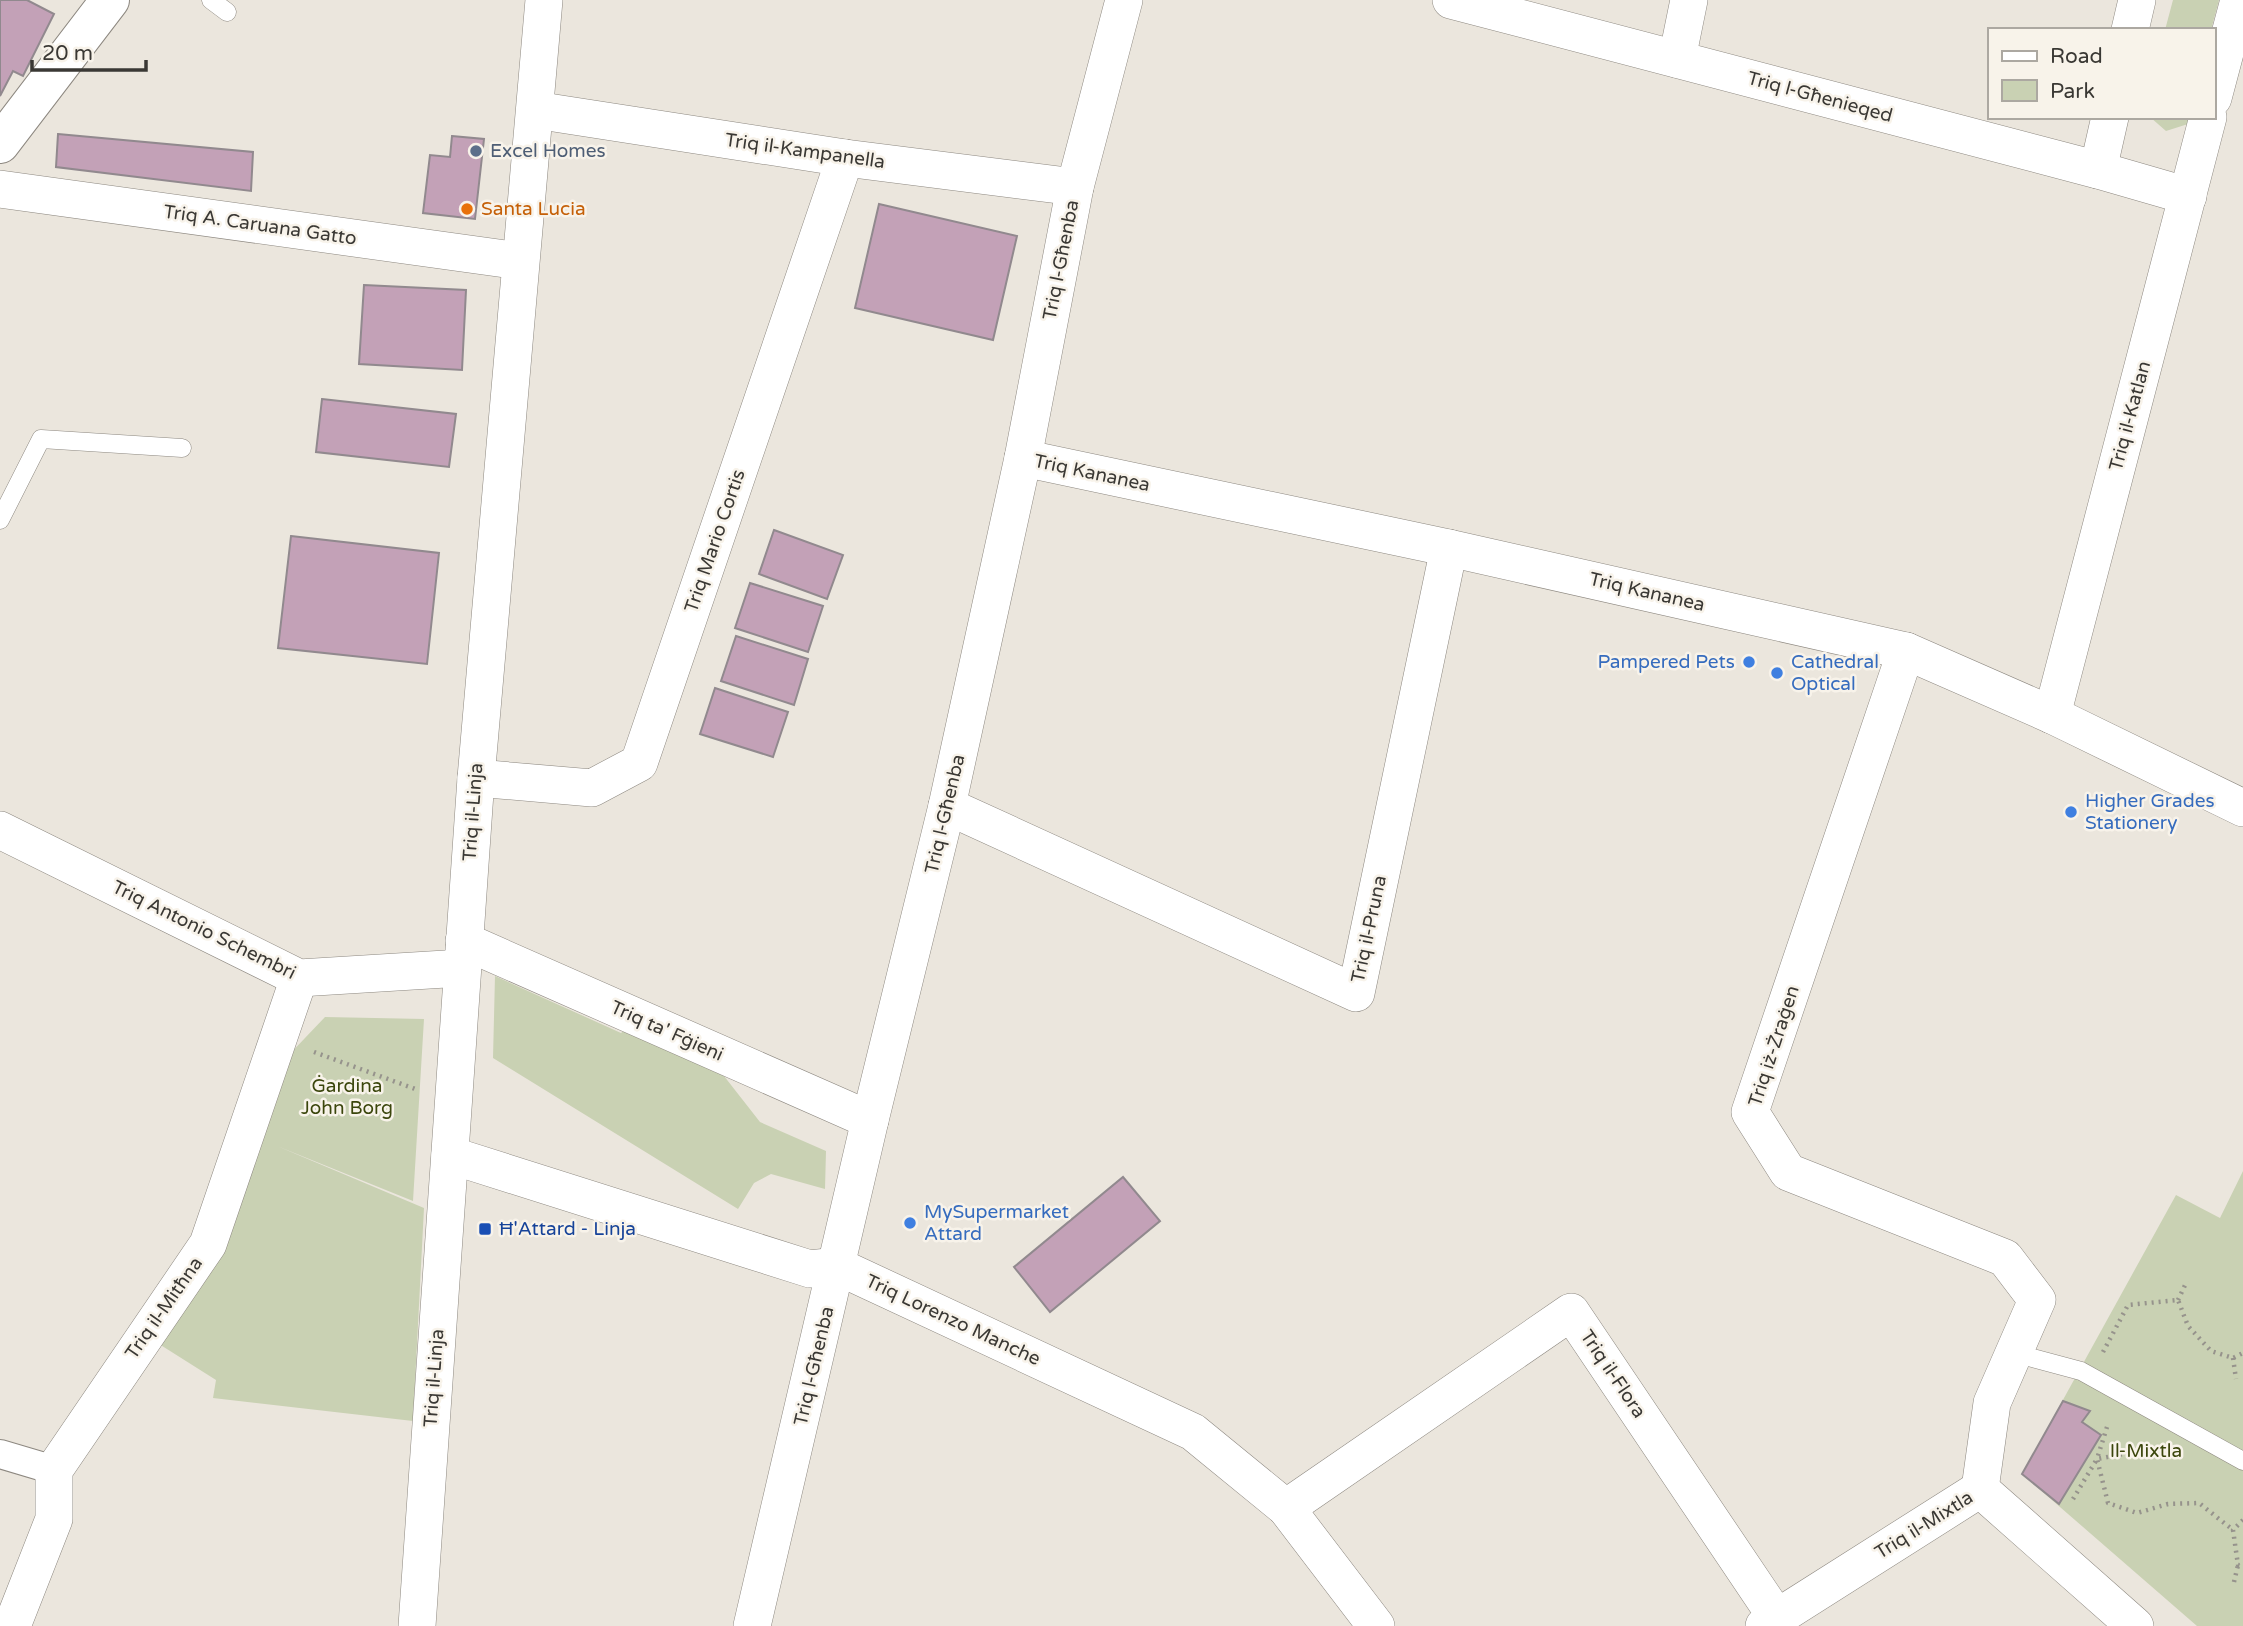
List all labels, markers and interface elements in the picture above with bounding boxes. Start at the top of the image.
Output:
scale bar [32,28,145,72]
legend [1988,28,2215,119]
text: 20 m [42,41,93,66]
text: Road [2050,44,2103,69]
street label: Triq l-Għenieqed [1745,67,1895,127]
text: Park [2050,79,2095,104]
street label: Triq il-Kampanella [724,129,886,173]
place label: Excel Homes [490,140,606,162]
marker: Excel Homes [468,143,484,159]
place label: Santa Lucia [481,198,586,220]
street label: Triq l-Għenba [1039,198,1083,322]
street label: Triq A. Caruana Gatto [162,201,358,249]
marker: Santa Lucia [459,201,475,217]
street label: Triq il-Katlan [2105,359,2155,473]
street label: Triq Kananea [1032,450,1152,496]
street label: Triq Mario Cortis [680,467,750,615]
street label: Triq Kananea [1587,568,1707,616]
place label: Pampered Pets [1598,651,1735,673]
place label: Cathedral Optical [1791,651,1879,695]
marker: Pampered Pets [1741,654,1757,670]
marker: Cathedral Optical [1769,665,1785,681]
street label: Triq l-Għenba [921,752,969,876]
street label: Triq il-Linja [459,762,487,862]
place label: Higher Grades Stationery [2085,790,2215,834]
marker: Higher Grades Stationery [2063,804,2079,820]
street label: Triq il-Pruna [1347,873,1391,985]
street label: Triq Antonio Schembri [108,876,300,984]
street label: Triq iż-Żraġen [1744,983,1804,1109]
street label: Triq ta' Fġieni [607,996,727,1066]
park label: Ġardina John Borg [301,1075,393,1119]
place label: MySupermarket Attard [924,1201,1069,1245]
marker: MySupermarket Attard [902,1215,918,1231]
place label: Ħ'Attard - Linja [499,1218,636,1240]
marker: Ħ'Attard - Linja [477,1221,493,1237]
street label: Triq il-Mitħna [121,1253,207,1363]
street label: Triq Lorenzo Manche [862,1270,1044,1370]
street label: Triq l-Għenba [790,1304,838,1428]
street label: Triq il-Flora [1576,1326,1650,1422]
street label: Triq il-Linja [420,1328,448,1428]
park label: Il-Mixtla [2110,1440,2182,1462]
street label: Triq il-Mixtla [1871,1486,1977,1564]

